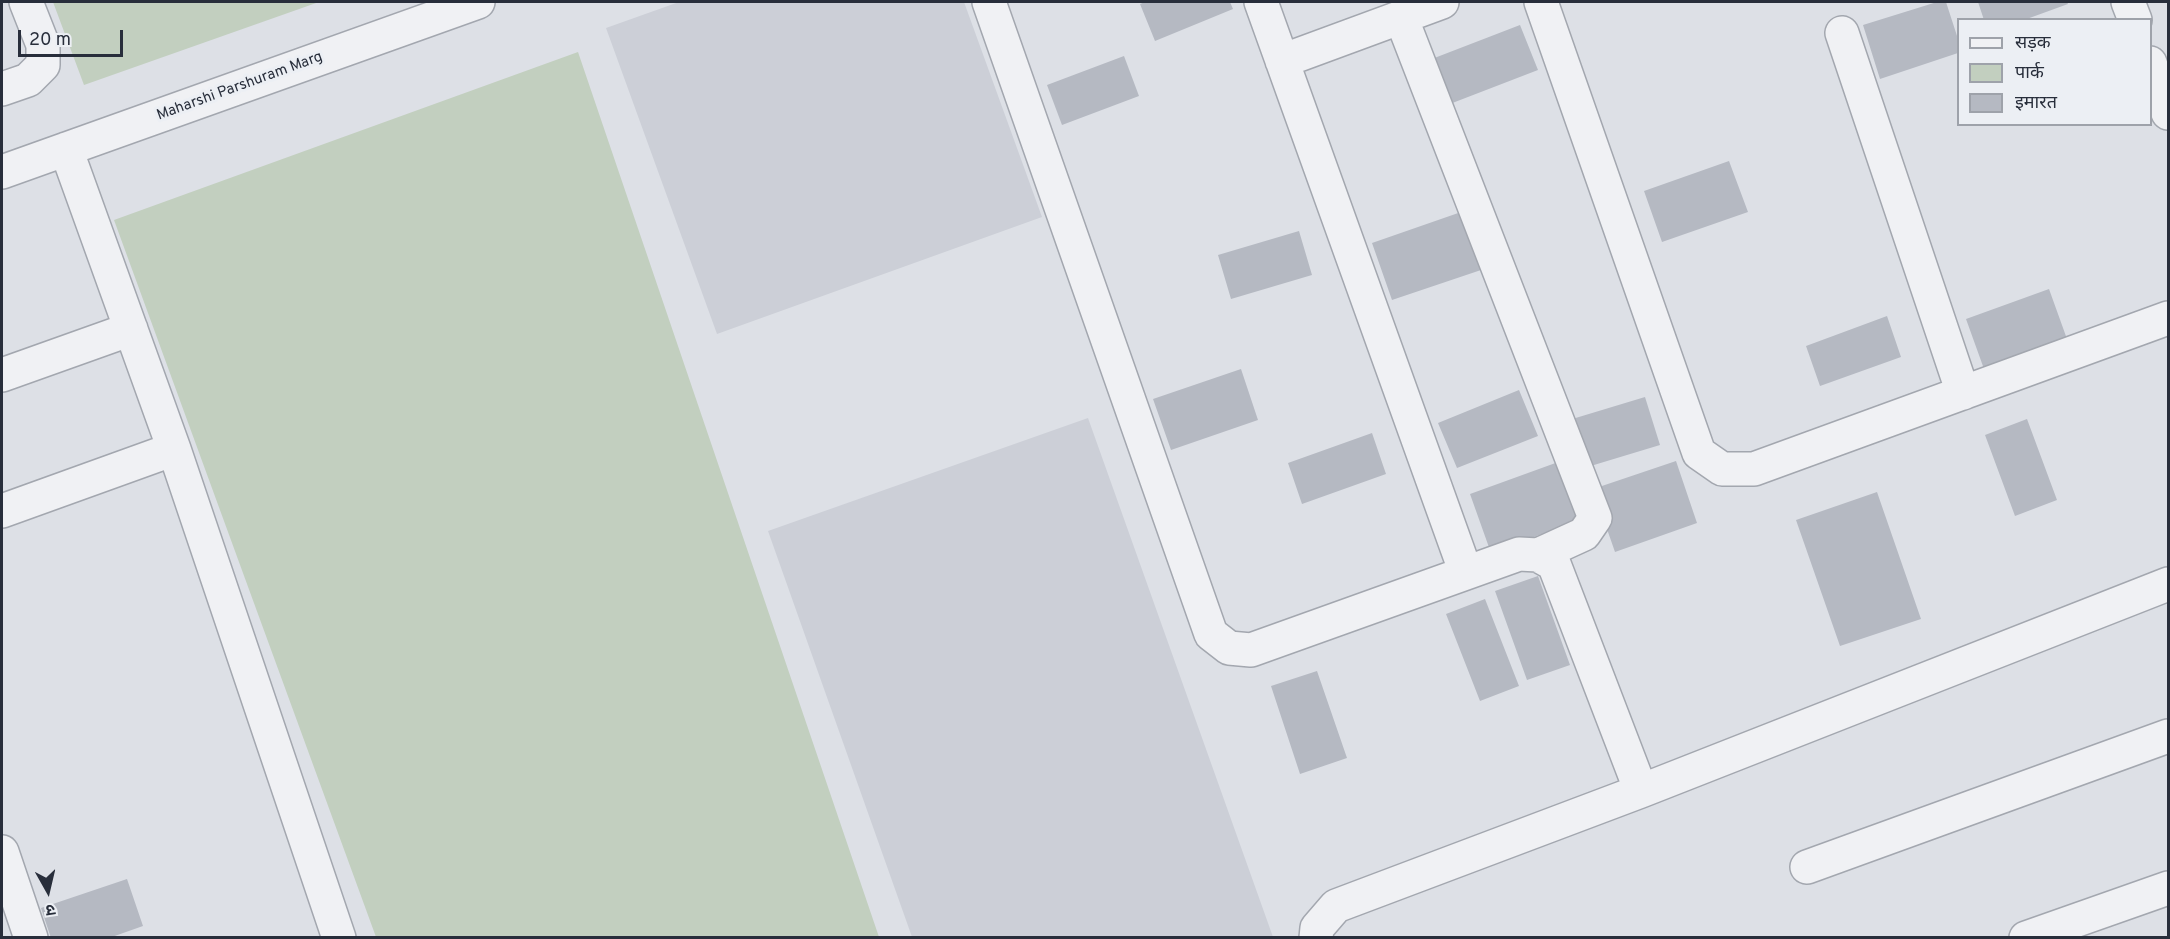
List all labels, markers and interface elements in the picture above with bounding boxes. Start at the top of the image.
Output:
scale bar [21,18,126,56]
legend [1957,18,2152,126]
text: 20 m [29,29,71,52]
text: सड़क [2015,32,2051,55]
street label: Maharshi Parshuram Marg [155,49,325,125]
text: पार्क [2015,62,2044,85]
text: इमारत [2015,92,2057,115]
north arrow [18,861,78,921]
text: उ [44,898,57,919]

